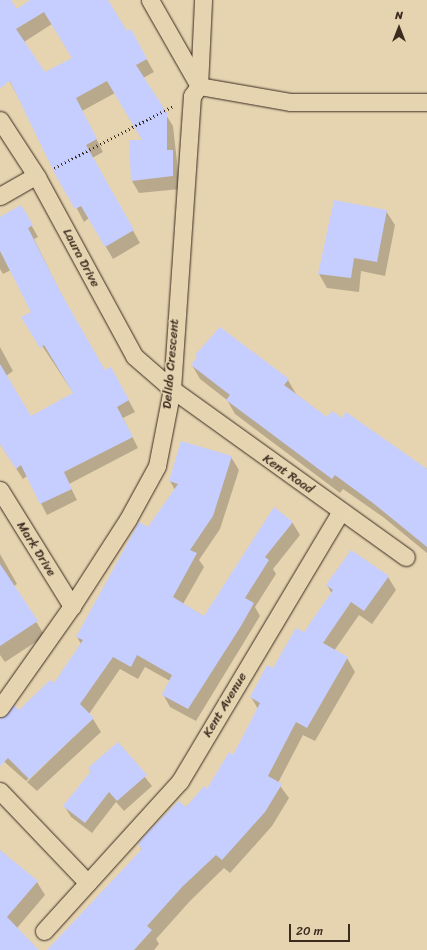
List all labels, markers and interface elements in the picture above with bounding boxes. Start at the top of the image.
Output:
text: N [395,6,403,25]
north arrow [379,8,419,48]
street label: Laura Drive [59,226,103,290]
street label: Delido Crescent [159,318,183,410]
street label: Kent Road [260,451,316,497]
street label: Mark Drive [13,519,59,579]
street label: Kent Avenue [200,670,250,740]
scale bar [291,916,352,942]
text: 20 m [296,920,323,942]

